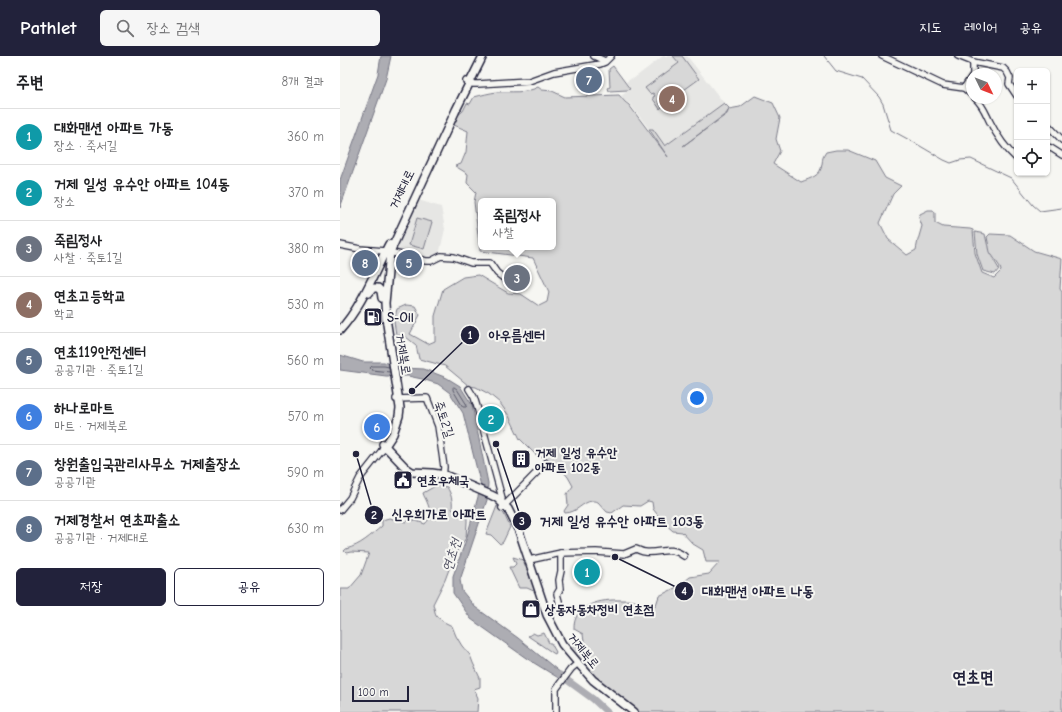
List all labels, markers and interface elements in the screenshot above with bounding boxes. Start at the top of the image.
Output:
search box [100,10,380,46]
text: Pathlet [20,17,76,39]
icon: search [114,17,136,39]
text: 장소 검색 [146,19,200,37]
text: 지도 [919,19,942,36]
text: 레이어 [964,19,997,36]
text: 공유 [1019,19,1042,36]
pin: 7 [576,65,602,95]
north arrow [966,68,1002,104]
map controls [1014,68,1050,176]
button: + [1014,68,1050,104]
text: 주변 [16,73,43,92]
text: 8개 결과 [282,74,324,89]
pin: 4 [659,84,685,114]
button: − [1014,104,1050,140]
text: 대화맨션 아파트 가동 [54,119,173,137]
text: 1 [26,129,32,144]
text: 360 m [287,129,324,144]
text: 장소 · 죽서길 [54,138,117,153]
button: locate [1014,140,1050,176]
street label: 거제대로 [386,167,417,211]
text: 거제 일성 유수안 아파트 104동 [54,175,230,193]
text: 2 [26,185,32,200]
text: 370 m [288,185,324,200]
text: 장소 [54,194,75,209]
popup [478,198,556,250]
text: 죽림정사 [493,206,541,224]
text: 사찰 [493,225,514,240]
text: 죽림정사 [54,231,102,249]
text: 3 [26,241,32,256]
text: 380 m [288,241,324,256]
pin: 8 [352,248,378,278]
pin: 5 [396,248,422,278]
text: 사찰 · 죽토1길 [54,250,122,265]
pin: 3 [504,263,530,293]
text: 연초고등학교 [54,287,126,305]
text: 4 [26,297,32,312]
text: 530 m [287,297,324,312]
text: 학교 [54,306,75,321]
fuel station icon: S-Oil [362,306,384,328]
place label: S-Oil [387,310,414,325]
callout: 아우름센터 [460,322,553,348]
text: 아우름센터 [489,327,545,344]
text: 1 [468,328,473,342]
street label: 거제북로 [393,332,414,376]
text: 연초119안전센터 [54,343,146,361]
text: 5 [26,353,32,368]
text: 560 m [287,353,324,368]
text: 공공기관 · 죽토1길 [54,362,143,377]
your location [687,388,707,408]
text: 하나로마트 [54,399,114,417]
street label: 죽토2길 [431,399,458,440]
pin: 2 [478,404,504,434]
text: 6 [26,409,32,424]
text: 570 m [288,409,324,424]
pin: 6 [364,412,390,442]
text: 마트 · 거제북로 [54,418,128,433]
place label: 거제 일성 유수안 아파트 102동 [535,445,618,475]
building icon: 거제 일성 유수안 아파트 102동 [510,448,532,470]
text: 창원출입국관리사무소 거제출장소 [54,455,240,473]
text: 7 [26,465,32,480]
text: 590 m [287,465,324,480]
public building icon: 연초우체국 [392,469,414,491]
place label: 연초우체국 [417,473,470,488]
text: 공공기관 [54,474,96,489]
callout: 신우희가로 아파트 [364,502,495,528]
text: 신우희가로 아파트 [391,506,487,523]
text: 2 [371,508,377,522]
callout: 거제 일성 유수안 아파트 103동 [512,508,713,534]
text: 거제경찰서 연초파출소 [54,511,180,529]
text: 거제 일성 유수안 아파트 103동 [540,513,704,530]
text: 3 [519,514,525,528]
text: 8 [26,521,32,536]
text: 630 m [287,521,324,536]
text: 공공기관 · 거제대로 [54,530,149,545]
water label: 연초천 [438,535,465,574]
pin: 1 [574,557,600,587]
button: 저장 [16,568,166,606]
button: 공유 [174,568,324,606]
callout: 대화맨션 아파트 나동 [674,578,821,604]
text: 대화맨션 아파트 나동 [701,583,814,600]
text: 4 [681,584,687,598]
shop icon: 상동자동차정비 연초점 [520,598,542,620]
place label: 상동자동차정비 연초점 [544,602,655,617]
street label: 거제북로 [565,629,603,671]
district label: 연초면 [952,668,994,687]
scale bar [352,684,409,703]
text: 100 m [358,686,389,699]

